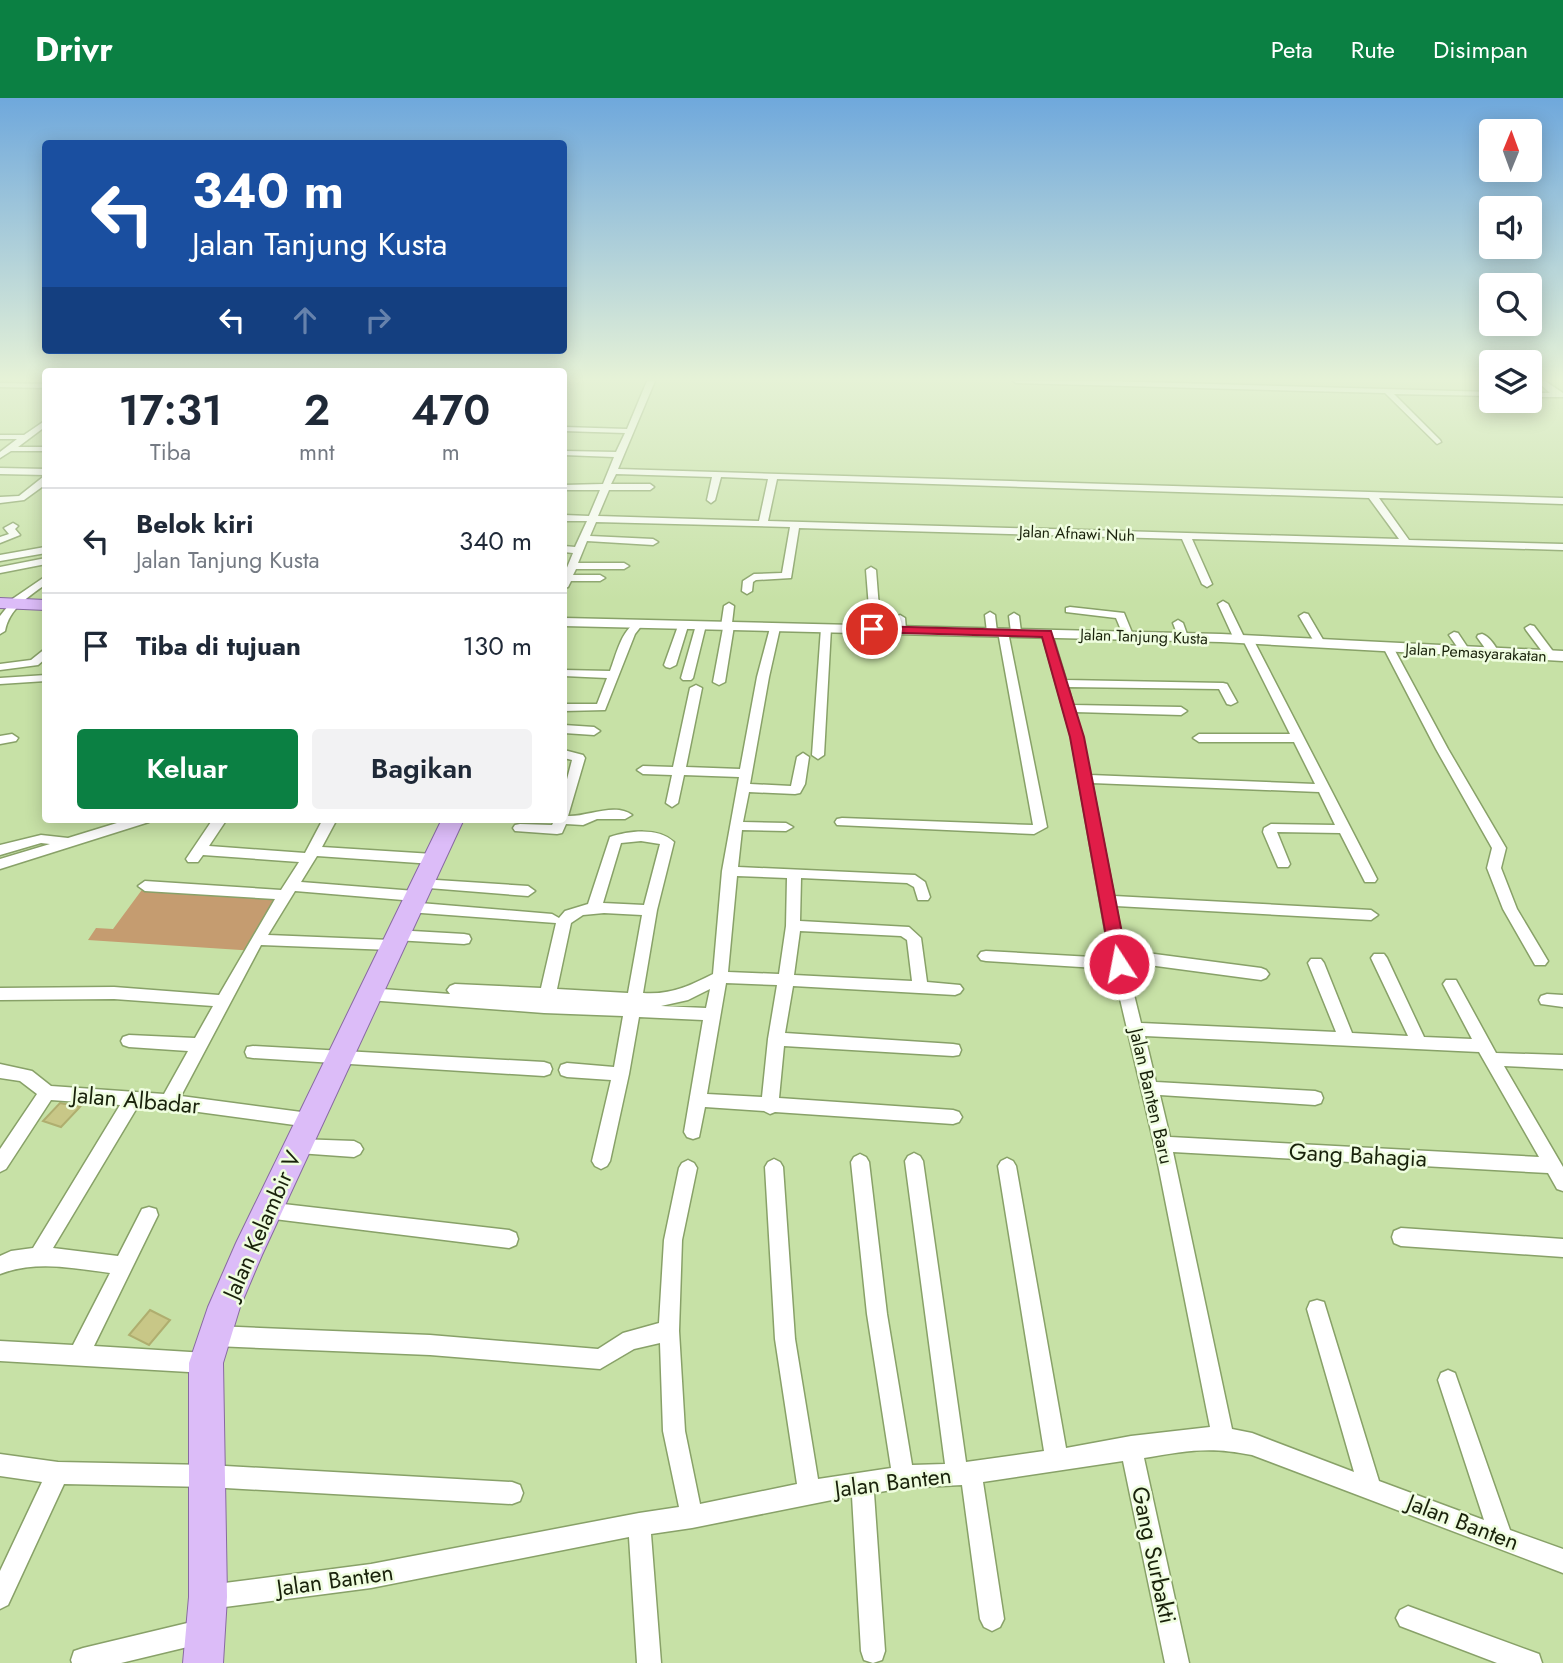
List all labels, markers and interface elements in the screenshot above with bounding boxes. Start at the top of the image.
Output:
text: Drivr [35,26,113,73]
text: Peta [1271,32,1313,67]
text: Rute [1351,32,1395,67]
text: Disimpan [1433,32,1528,67]
north arrow [1479,119,1542,182]
map controls [1479,119,1542,413]
text: 340 m [192,156,344,226]
icon: left [77,168,168,259]
button: sound [1479,196,1542,259]
text: Jalan Tanjung Kusta [192,221,447,267]
button: search [1479,273,1542,336]
icon: left [213,301,251,339]
icon: ahead [286,301,324,339]
icon: right [359,301,397,339]
button: layers [1479,350,1542,413]
text: 17:31 [119,380,222,441]
text: 2 [304,380,330,441]
text: 470 [411,380,490,441]
text: Tiba [150,435,191,469]
text: mnt [299,435,335,469]
text: m [442,435,460,469]
text: Belok kiri [136,505,253,543]
street label: Jalan Afnawi Nuh [1016,520,1136,547]
icon: left [77,522,115,560]
text: 340 m [459,522,532,560]
text: Jalan Tanjung Kusta [136,543,320,577]
pin [842,599,902,659]
icon: arrive [853,610,891,648]
street label: Jalan Tanjung Kusta [1078,623,1208,650]
icon: arrive [77,627,115,665]
text: Tiba di tujuan [136,627,301,665]
text: 130 m [462,627,532,665]
street label: Jalan Pemasyarakatan [1403,637,1547,668]
button: Keluar [77,729,298,809]
button: Bagikan [312,729,532,809]
position arrow [1082,927,1156,1001]
street label: Jalan Banten Baru [1122,1023,1180,1167]
street label: Jalan Albadar [67,1077,202,1123]
street label: Gang Bahagia [1288,1134,1428,1176]
street label: Jalan Kelambir V [213,1145,310,1307]
street label: Jalan Banten [830,1458,953,1506]
street label: Gang Surbakti [1123,1483,1185,1627]
street label: Jalan Banten [1399,1484,1524,1559]
street label: Jalan Banten [272,1555,395,1605]

